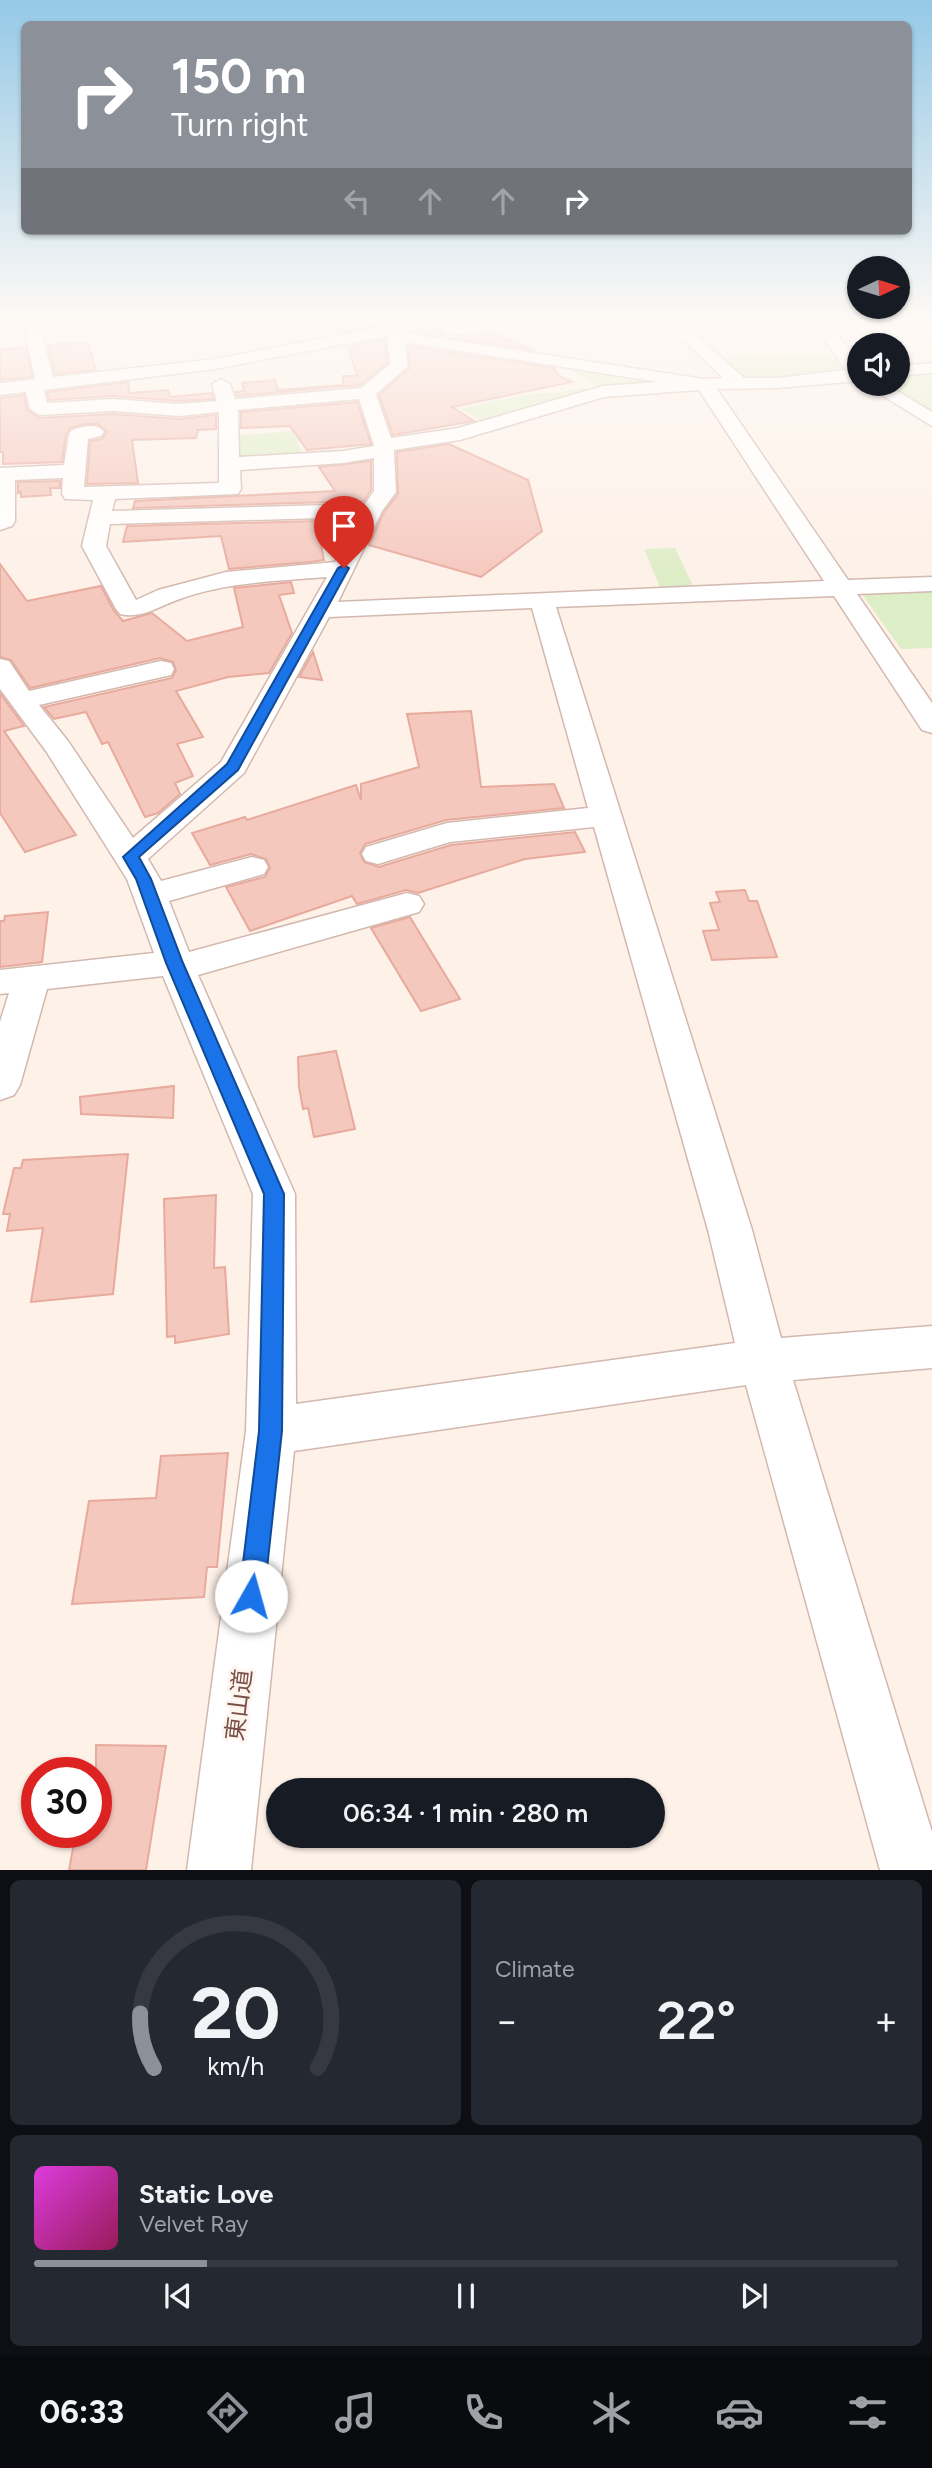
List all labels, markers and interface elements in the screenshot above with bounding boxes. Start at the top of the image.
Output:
text: 150 m [171,46,306,105]
icon: right [56,49,147,140]
text: Turn right [171,106,309,144]
icon: left [338,182,376,220]
icon: ahead [411,182,449,220]
icon: ahead [484,182,522,220]
icon: right [557,182,595,220]
north arrow [847,256,910,318]
map controls [847,256,910,396]
button: sound [847,333,910,396]
pin [314,496,374,568]
icon: arrive [325,507,363,545]
position arrow [214,1559,288,1633]
street label: 東山道 [220,1667,257,1742]
speed limit sign: 30 [21,1757,112,1848]
text: 06:34 · 1 min · 280 m [343,1797,588,1829]
text: Climate [495,1955,574,1983]
text: 20 [191,1970,280,2057]
text: 22° [657,1990,736,2052]
text: − [495,1998,519,2044]
text: + [874,1998,898,2044]
text: km/h [207,2051,264,2081]
text: Static Love [139,2178,273,2210]
text: Velvet Ray [139,2210,248,2238]
icon: previous [159,2277,197,2315]
icon: pause [447,2277,485,2315]
icon: next [735,2277,773,2315]
icon: directions [203,2388,252,2437]
icon: music [331,2388,380,2437]
icon: phone [459,2388,508,2437]
icon: climate [587,2388,636,2437]
icon: car [715,2388,764,2437]
icon: filters [843,2388,892,2437]
text: 06:33 [40,2393,124,2431]

